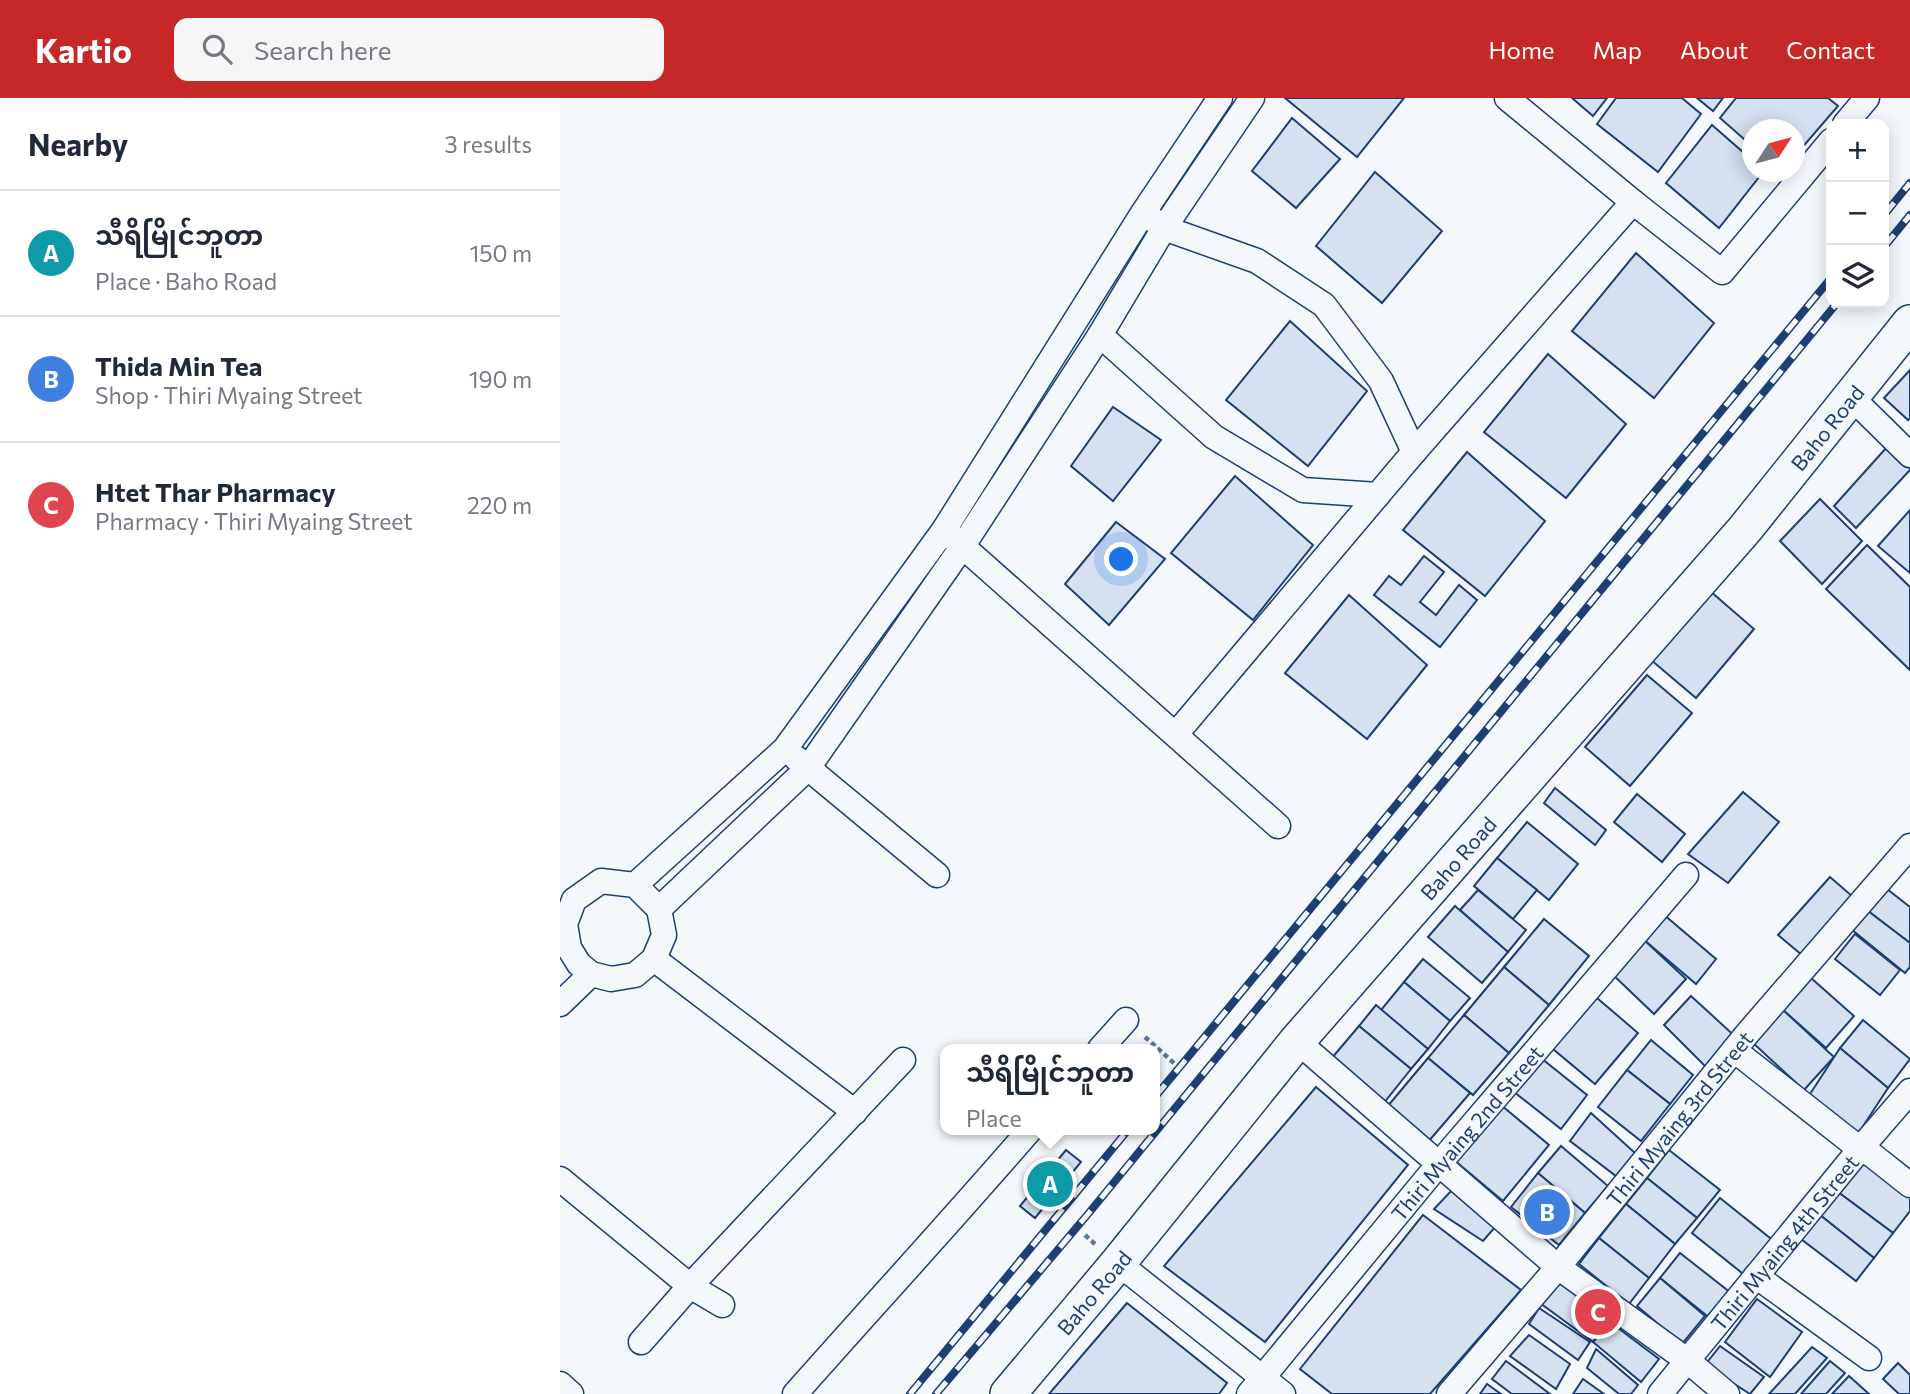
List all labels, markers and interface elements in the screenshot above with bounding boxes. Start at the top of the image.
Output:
search box [174,18,664,81]
text: Kartio [35,29,132,70]
icon: search [198,30,236,68]
text: Search here [254,34,391,65]
text: Home [1489,35,1555,64]
text: Map [1593,35,1642,64]
text: About [1680,35,1748,64]
text: Contact [1786,35,1875,64]
north arrow [1742,119,1805,182]
map controls [1826,119,1889,308]
button: + [1826,119,1889,182]
text: Nearby [28,125,128,162]
text: 3 results [445,130,532,158]
button: − [1826,182,1889,245]
text: သီရိမြိုင်ဘူတာ [95,219,263,250]
text: A [43,239,59,267]
text: 150 m [469,239,532,267]
button: layers [1826,245,1889,308]
text: Place · Baho Road [95,267,277,295]
text: Thida Min Tea [95,350,263,381]
text: B [43,365,59,393]
text: 190 m [469,365,532,393]
street label: Baho Road [1785,379,1868,475]
text: Shop · Thiri Myaing Street [95,381,363,409]
text: Htet Thar Pharmacy [95,476,336,507]
text: C [43,491,59,519]
text: 220 m [467,491,532,519]
text: Pharmacy · Thiri Myaing Street [95,507,413,535]
your location [1104,542,1138,576]
street label: Baho Road [1414,811,1501,904]
street label: Thiri Myaing 3rd Street [1600,1026,1757,1211]
street label: Thiri Myaing 2nd Street [1385,1040,1548,1225]
popup [940,1044,1160,1135]
text: သီရိမြိုင်ဘူတာ [966,1056,1134,1087]
text: Place [966,1104,1022,1132]
street label: Thiri Myaing 4th Street [1705,1149,1863,1335]
pin: A [1027,1158,1073,1210]
pin: B [1524,1186,1570,1238]
street label: Baho Road [1051,1245,1136,1339]
pin: C [1575,1286,1621,1338]

